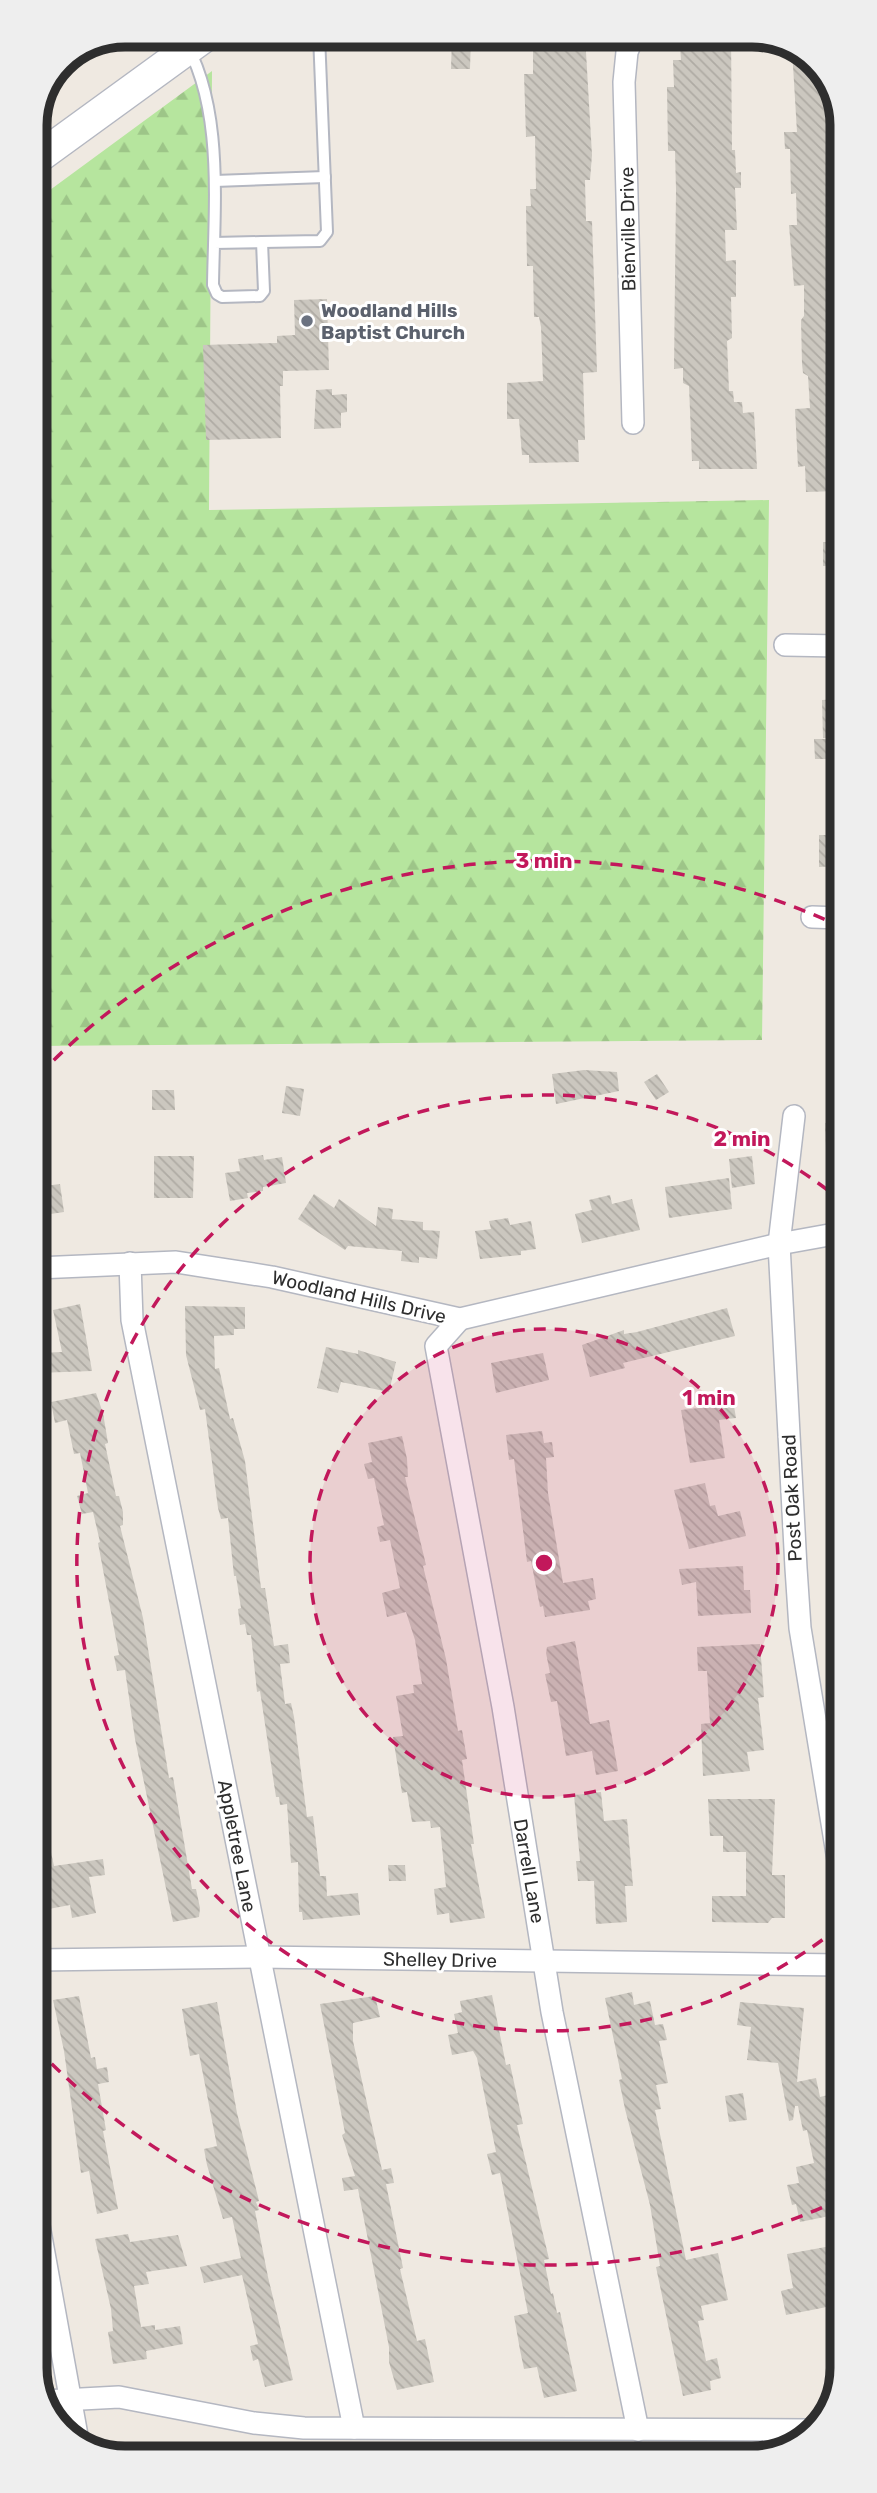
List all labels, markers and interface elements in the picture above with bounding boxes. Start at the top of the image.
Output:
street label: Bienville Drive [615,167,641,291]
place label: Woodland Hills Baptist Church [321,299,465,344]
marker: Woodland Hills Baptist Church [299,313,315,329]
text: 3 min [515,848,573,873]
text: 2 min [714,1126,770,1151]
street label: Woodland Hills Drive [270,1266,448,1328]
text: 1 min [682,1385,736,1410]
street label: Post Oak Road [777,1434,807,1562]
centre of rings [532,1551,556,1575]
street label: Appletree Lane [213,1778,261,1914]
street label: Darrell Lane [508,1817,550,1925]
street label: Shelley Drive [383,1948,497,1972]

